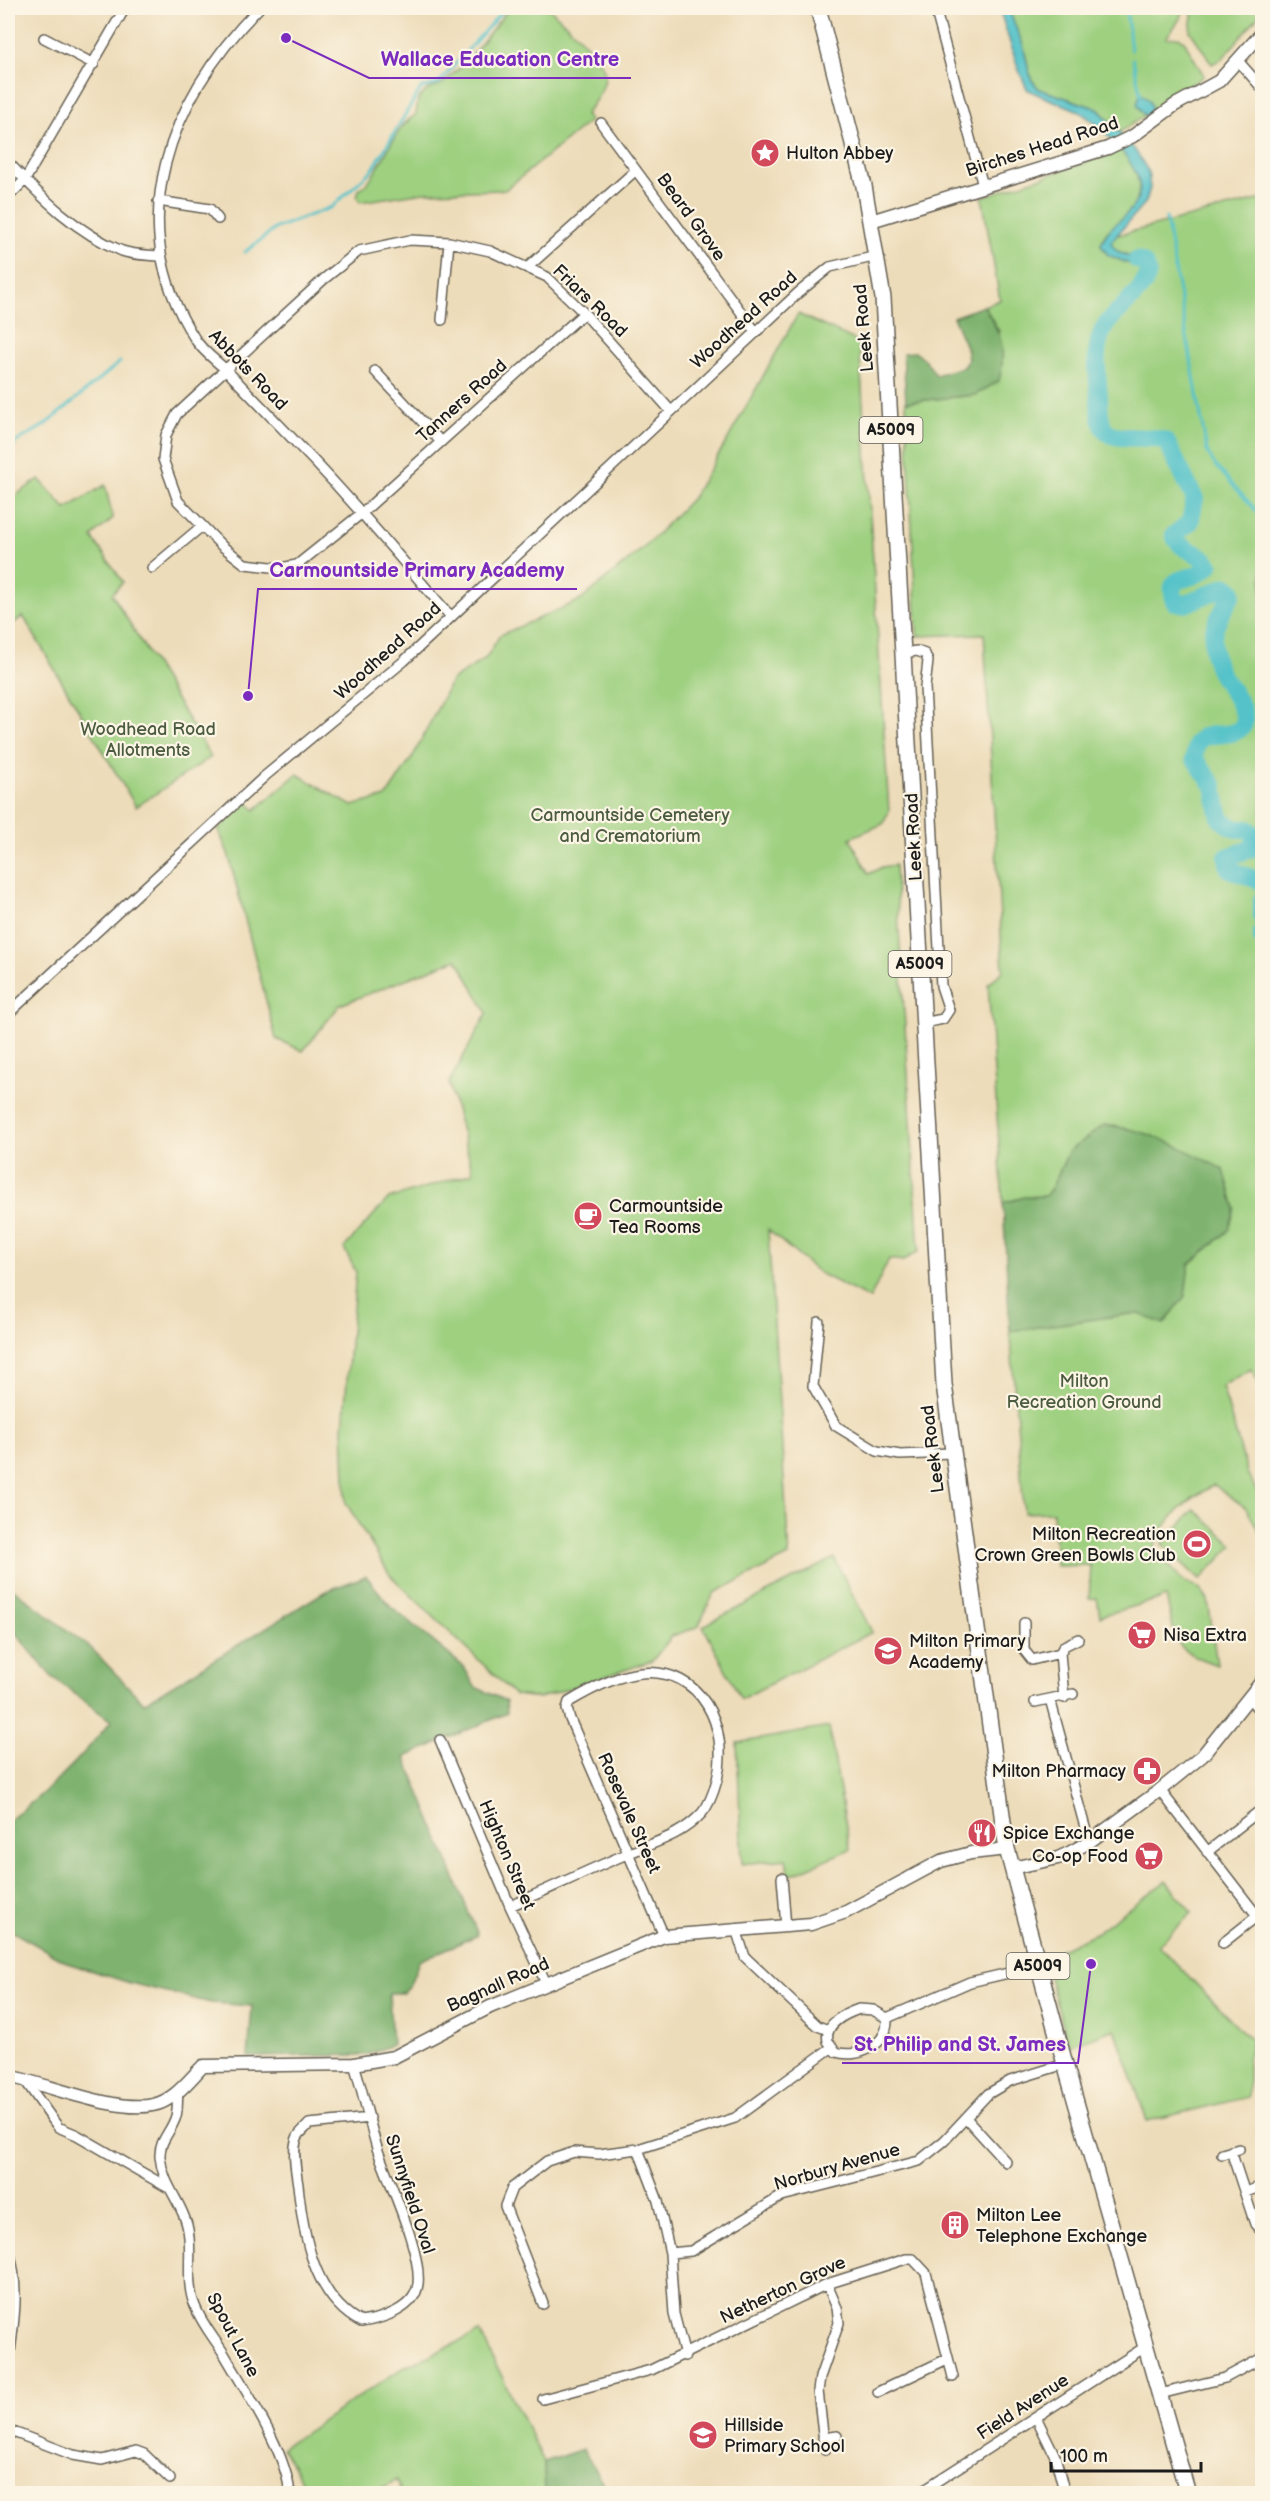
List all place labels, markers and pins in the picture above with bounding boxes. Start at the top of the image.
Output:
callout: Wallace Education Centre [369,40,631,78]
place icon: Hulton Abbey [749,137,781,169]
place label: Hulton Abbey [786,143,894,164]
callout: Carmountside Primary Academy [258,551,577,589]
place label: Carmountside Tea Rooms [609,1196,723,1238]
cafe icon: Carmountside Tea Rooms [572,1200,604,1232]
place label: Milton Recreation Crown Green Bowls Club [975,1524,1176,1566]
sports icon: Milton Recreation Crown Green Bowls Club [1181,1528,1213,1560]
supermarket icon: Nisa Extra [1126,1619,1158,1651]
place label: Nisa Extra [1163,1625,1247,1646]
place label: Milton Primary Academy [909,1631,1026,1673]
school or university icon: Milton Primary Academy [872,1635,904,1667]
pharmacy icon: Milton Pharmacy [1131,1755,1163,1787]
place label: Milton Pharmacy [991,1761,1127,1782]
restaurant icon: Spice Exchange [966,1817,998,1849]
place label: Spice Exchange [1003,1823,1135,1844]
supermarket icon: Co-op Food [1133,1840,1165,1872]
place label: Co-op Food [1032,1846,1128,1867]
callout: St. Philip and St. James [842,2025,1078,2063]
place label: Milton Lee Telephone Exchange [976,2205,1147,2247]
building icon: Milton Lee Telephone Exchange [939,2209,971,2241]
place label: Hillside Primary School [724,2415,845,2457]
school or university icon: Hillside Primary School [687,2419,719,2451]

